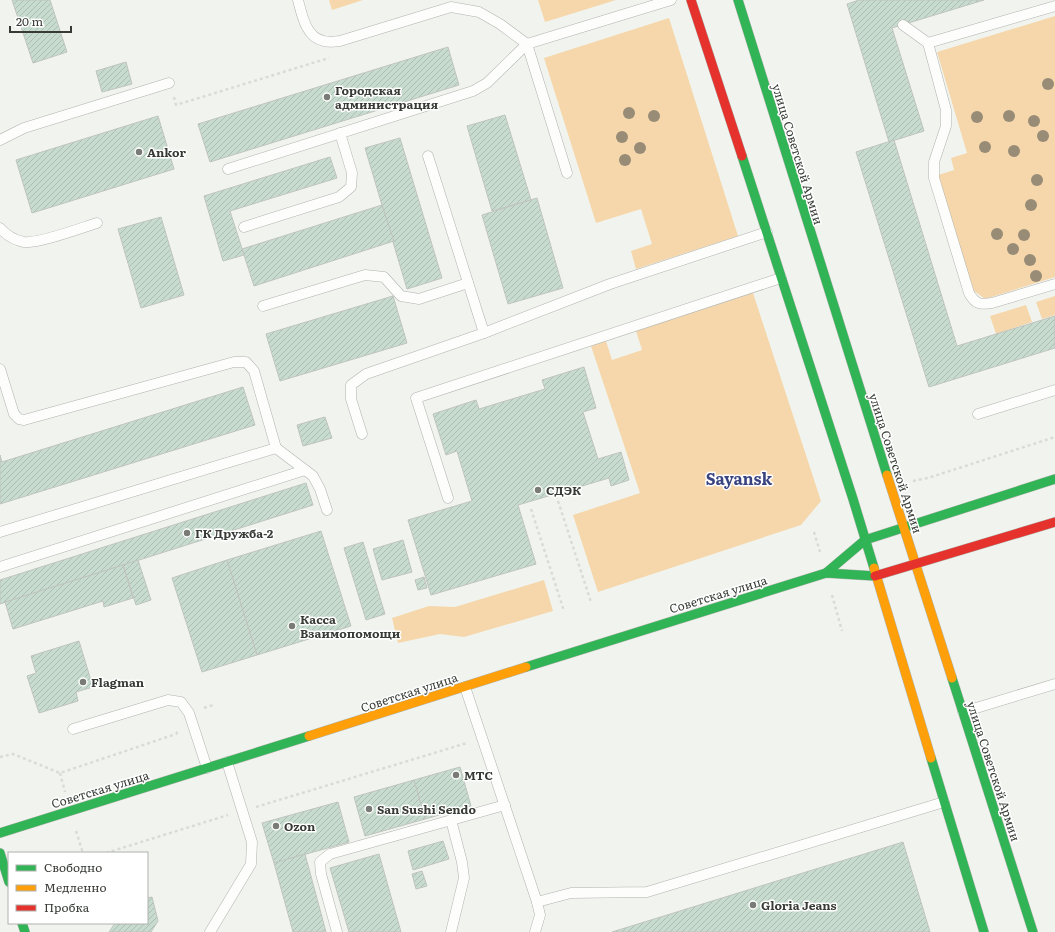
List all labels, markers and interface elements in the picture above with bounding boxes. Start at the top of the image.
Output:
scale bar [10,8,71,34]
text: 20 m [16,12,43,30]
place label: Городская администрация [335,81,439,113]
street label: улица Советской Армии [768,81,828,227]
marker: Городская администрация [322,92,332,102]
place label: Ankor [147,143,186,161]
marker: Ankor [134,147,144,157]
street label: улица Советской Армии [865,391,927,535]
district label: Sayansk [706,466,773,490]
place label: СДЭК [546,481,582,499]
marker: СДЭК [533,485,543,495]
place label: ГК Дружба-2 [195,524,274,542]
marker: ГК Дружба-2 [182,528,192,538]
street label: Советская улица [667,570,770,617]
place label: Касса Взаимопомощи [300,610,401,642]
marker: Касса Взаимопомощи [287,621,297,631]
street label: Советская улица [358,668,460,716]
place label: Flagman [91,673,145,691]
marker: Flagman [78,677,88,687]
street label: улица Советской Армии [963,699,1025,843]
street label: Советская улица [49,765,152,812]
place label: МТС [464,766,493,784]
marker: МТС [451,770,461,780]
place label: San Sushi Sendo [377,800,476,818]
marker: San Sushi Sendo [364,804,374,814]
place label: Ozon [284,817,316,835]
marker: Ozon [271,821,281,831]
legend [8,852,148,924]
text: Свободно [44,858,102,876]
text: Медленно [44,878,107,896]
place label: Gloria Jeans [761,896,837,914]
text: Пробка [44,898,90,916]
marker: Gloria Jeans [748,900,758,910]

